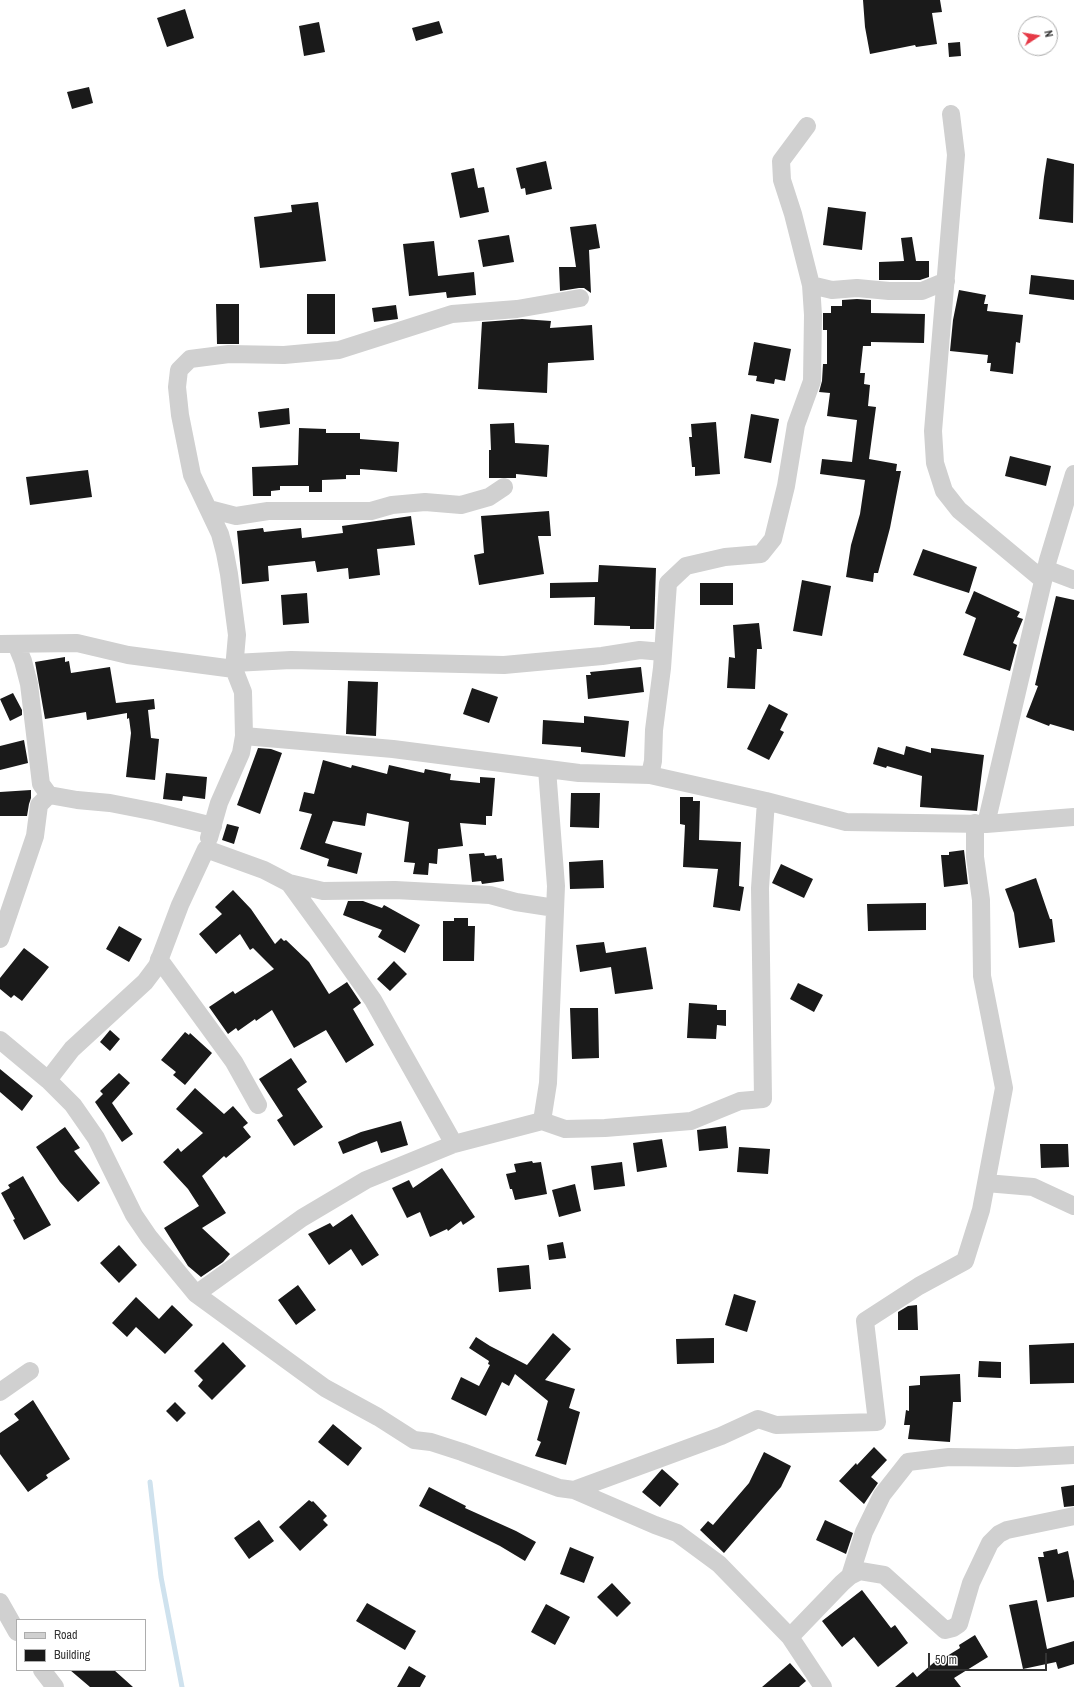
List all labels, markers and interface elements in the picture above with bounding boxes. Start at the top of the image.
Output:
north arrow [1018,16,1058,56]
text: N [1041,29,1056,38]
legend [16,1619,146,1671]
text: Road [54,1627,78,1643]
scale bar [930,1645,1049,1671]
text: Building [54,1647,90,1663]
text: 50 m [935,1652,957,1668]

